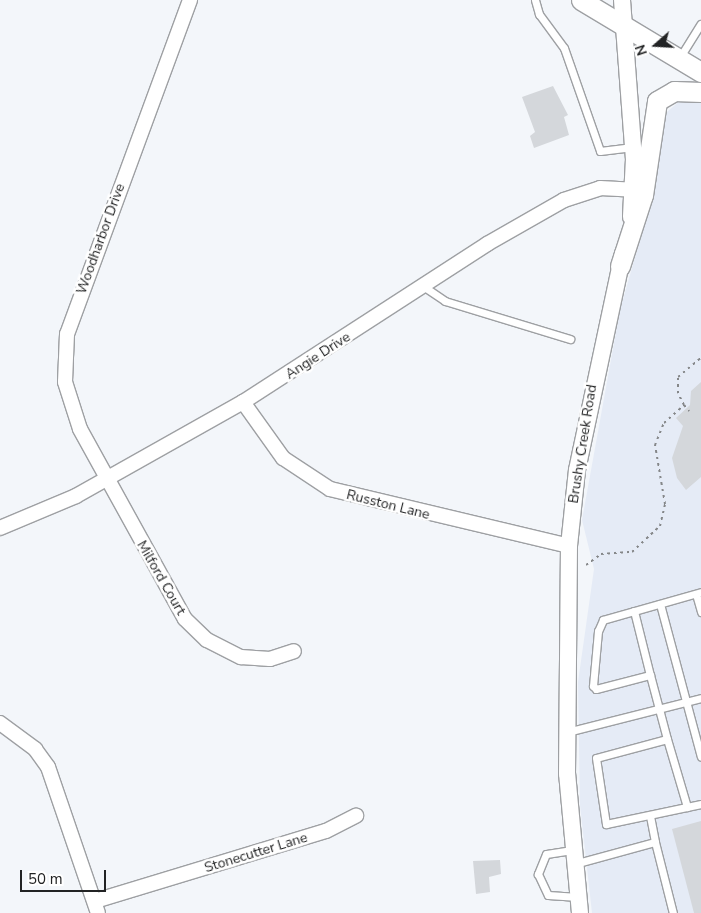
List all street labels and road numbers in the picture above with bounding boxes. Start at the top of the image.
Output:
street label: Woodharbor Drive [73,181,129,297]
street label: Angie Drive [282,329,354,383]
street label: Brushy Creek Road [565,383,601,505]
street label: Russton Lane [345,487,431,523]
street label: Milford Court [133,538,189,618]
street label: Stonecutter Lane [202,829,310,877]

